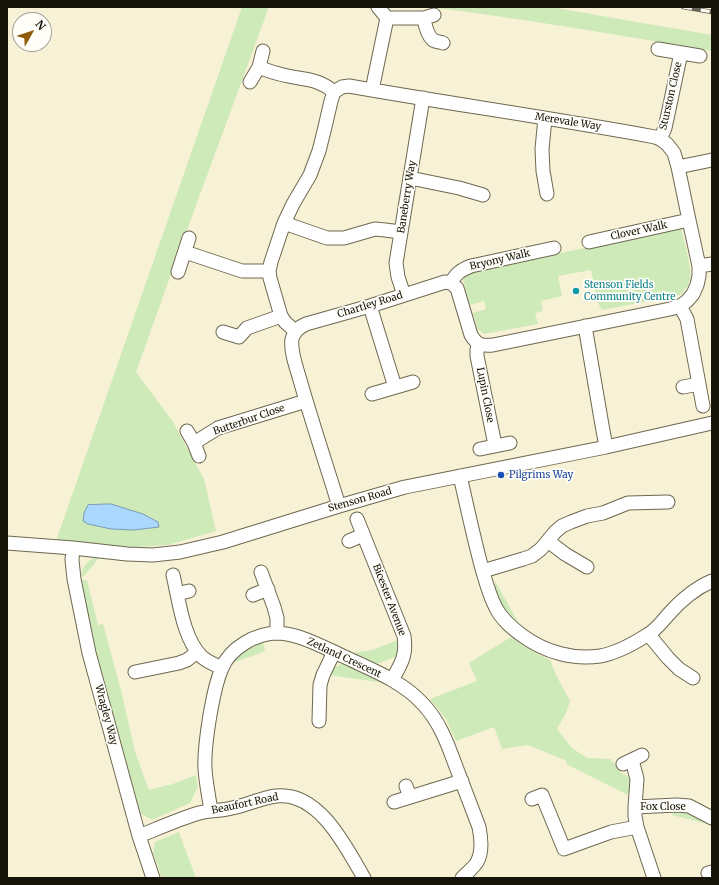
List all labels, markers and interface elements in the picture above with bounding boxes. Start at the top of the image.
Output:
north arrow [12,12,52,52]
text: N [32,17,49,33]
street label: Sturston Close [657,61,685,131]
street label: Merevale Way [534,111,602,133]
street label: Baneberry Way [395,160,419,234]
street label: Clover Walk [610,219,668,243]
street label: Bryony Walk [469,247,531,273]
place label: Stenson Fields Community Centre [584,279,675,302]
marker: Stenson Fields Community Centre [571,286,581,296]
street label: Chartley Road [336,289,404,321]
street label: Lupin Close [474,366,496,424]
street label: Butterbur Close [212,402,286,438]
place label: Pilgrims Way [509,469,573,481]
marker: Pilgrims Way [496,470,506,480]
street label: Stenson Road [327,485,393,515]
street label: Bicester Avenue [370,562,408,638]
street label: Zetland Crescent [305,636,383,680]
street label: Wragley Way [92,683,120,747]
street label: Beaufort Road [210,791,280,817]
street label: Fox Close [640,801,686,813]

